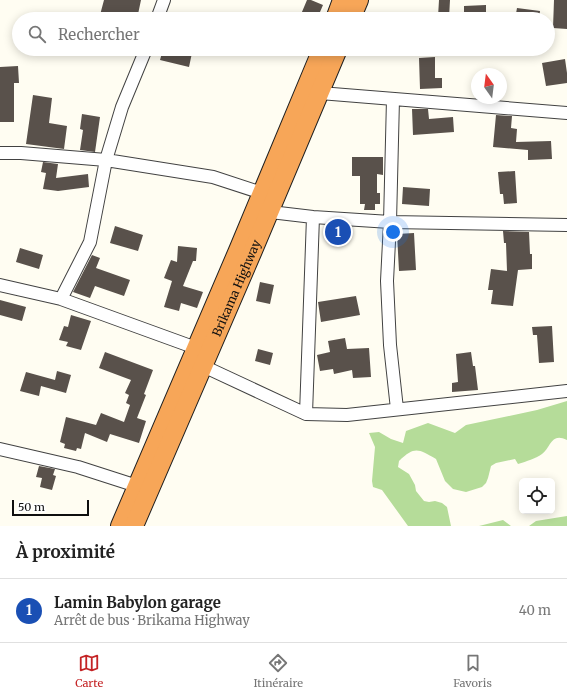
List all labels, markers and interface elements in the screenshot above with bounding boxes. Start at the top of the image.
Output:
search box [12,12,555,56]
icon: search [26,23,48,45]
text: Rechercher [58,25,140,44]
north arrow [471,68,507,104]
pin: 1 [325,217,351,247]
your location [383,222,403,242]
street label: Brikama Highway [209,237,264,339]
map controls [519,478,555,514]
button: locate [519,478,555,514]
scale bar [12,498,89,517]
text: 50 m [18,500,45,514]
text: À proximité [16,541,115,563]
text: Lamin Babylon garage [54,593,221,612]
text: 1 [26,602,32,619]
text: 40 m [519,602,551,619]
text: Arrêt de bus · Brikama Highway [54,612,250,629]
tab: Carte [75,652,103,690]
tab: Itinéraire [254,652,303,690]
tab: Favoris [453,652,492,690]

